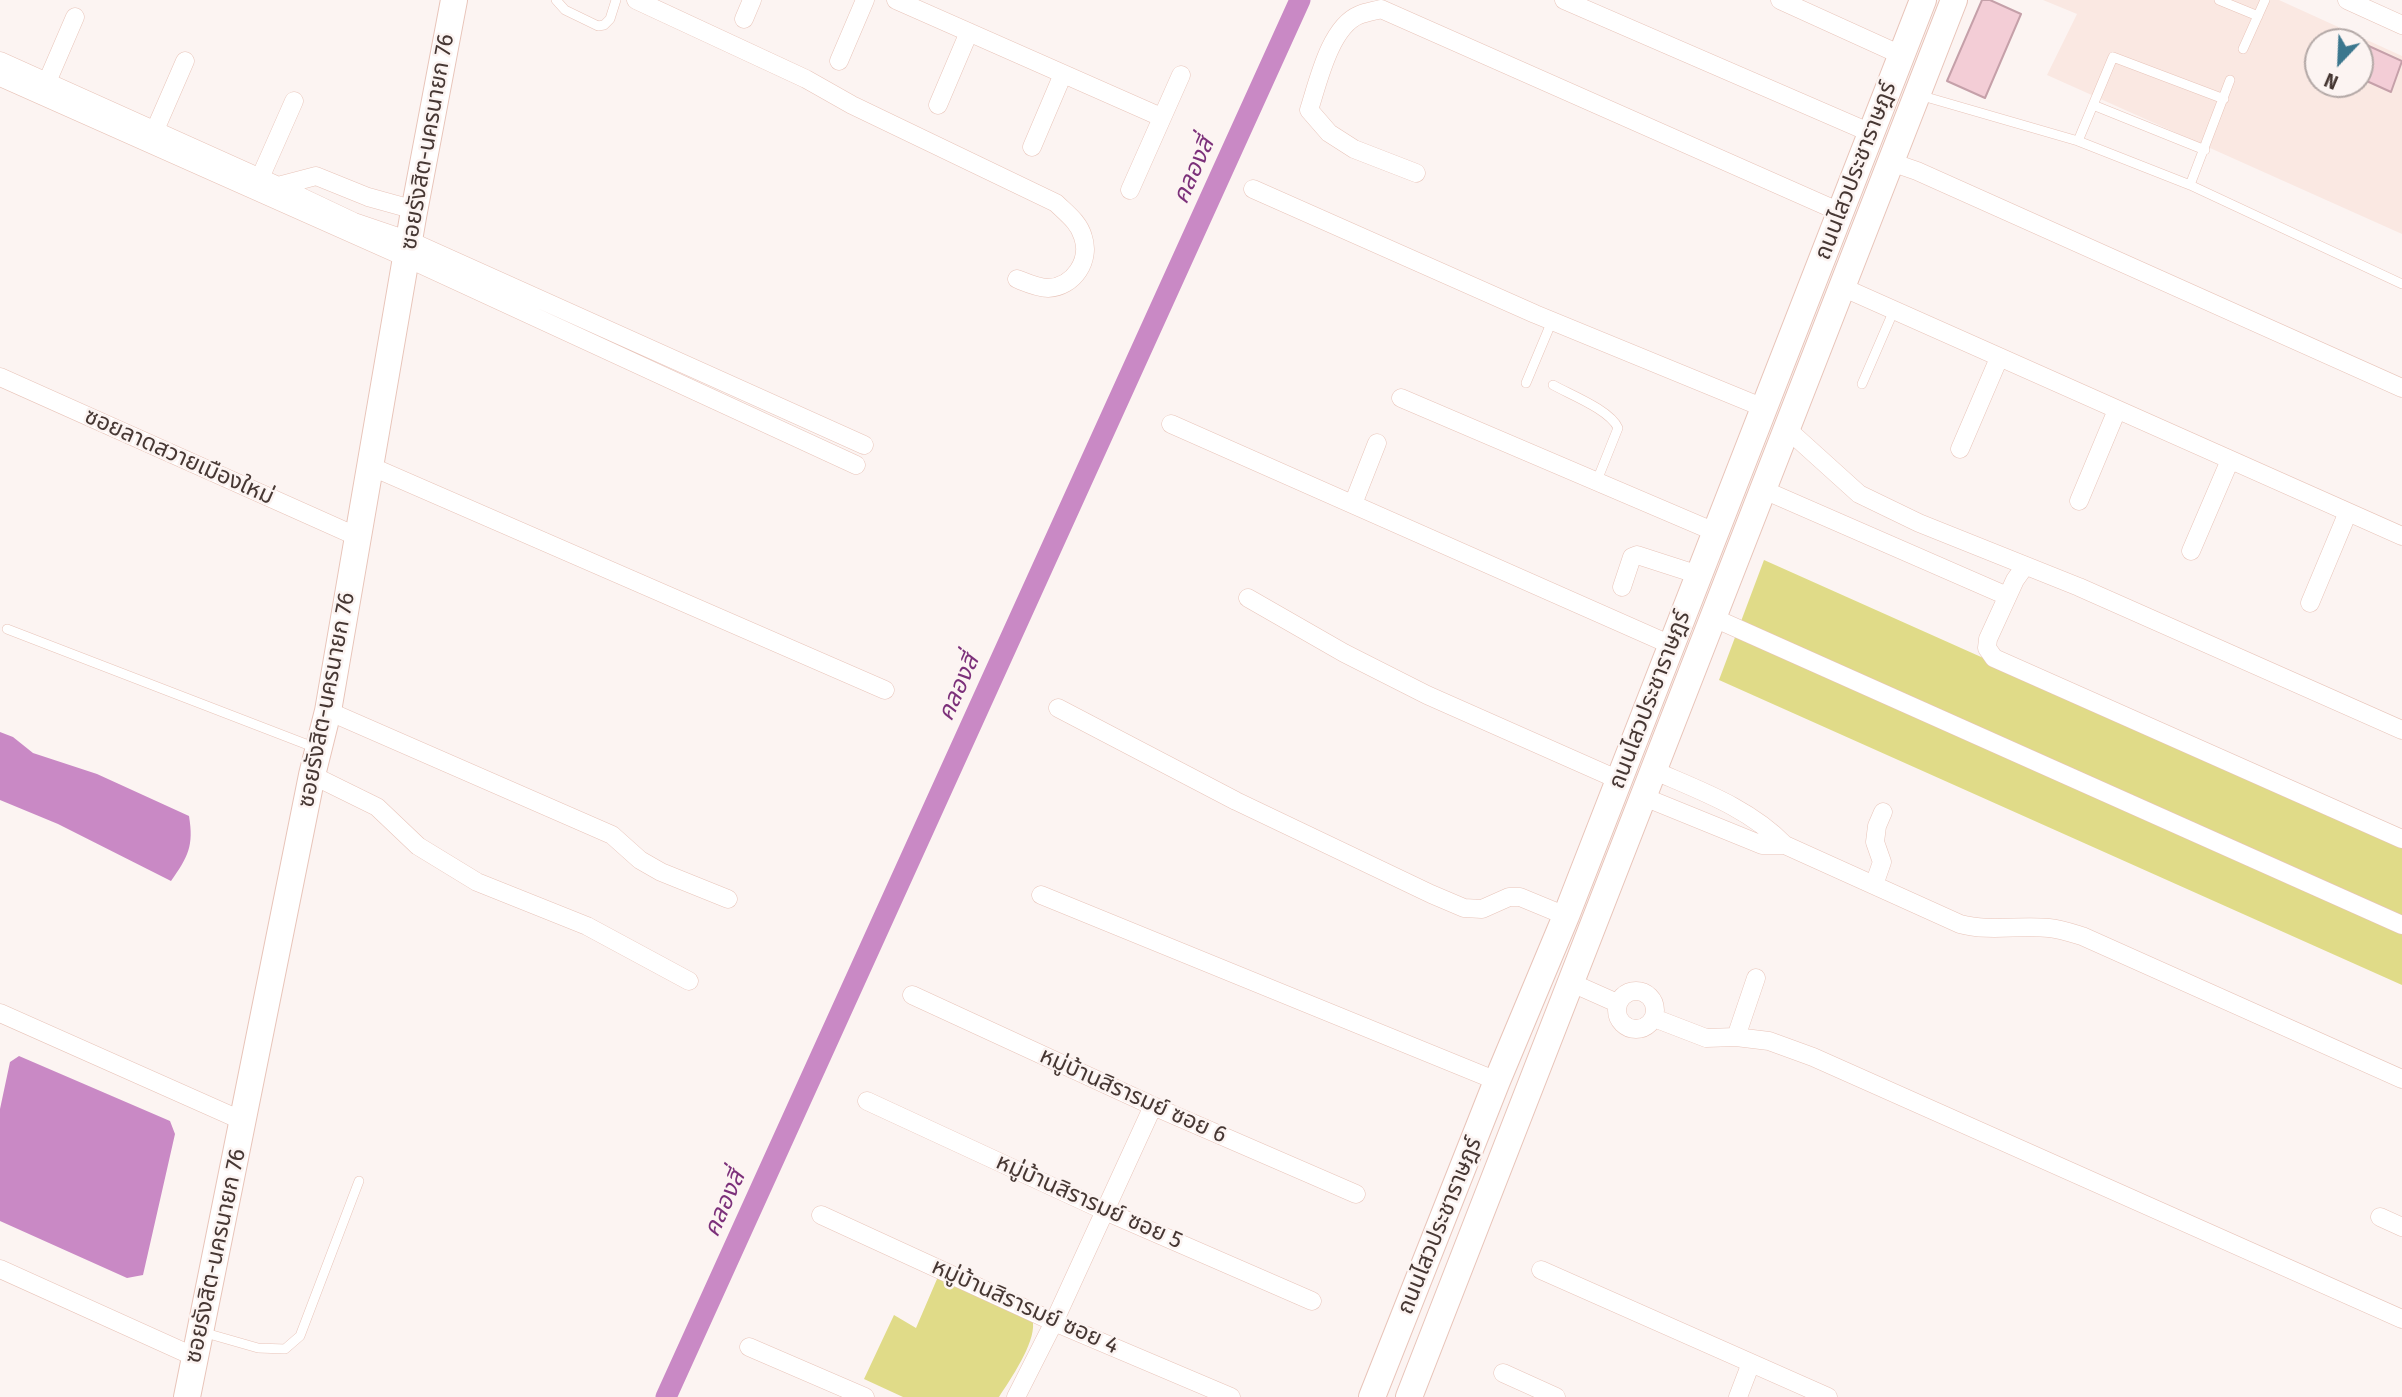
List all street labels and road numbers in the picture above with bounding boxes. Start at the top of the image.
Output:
street label: ซอยรังสิต-นครนายก 76 [395,32,461,252]
street label: ถนนไสวประชาราษฎร์ [1809,78,1903,264]
street label: ซอยลาดสวายเมืองใหม่ [80,403,278,511]
street label: ซอยรังสิต-นครนายก 76 [293,590,361,810]
street label: ถนนไสวประชาราษฎร์ [1603,607,1697,793]
street label: หมู่บ้านสิรารมย์ ซอย 6 [1035,1042,1231,1150]
street label: ถนนไสวประชาราษฎร์ [1392,1133,1488,1319]
street label: ซอยรังสิต-นครนายก 76 [180,1146,252,1366]
street label: หมู่บ้านสิรารมย์ ซอย 5 [992,1149,1186,1255]
street label: หมู่บ้านสิรารมย์ ซอย 4 [927,1253,1123,1361]

